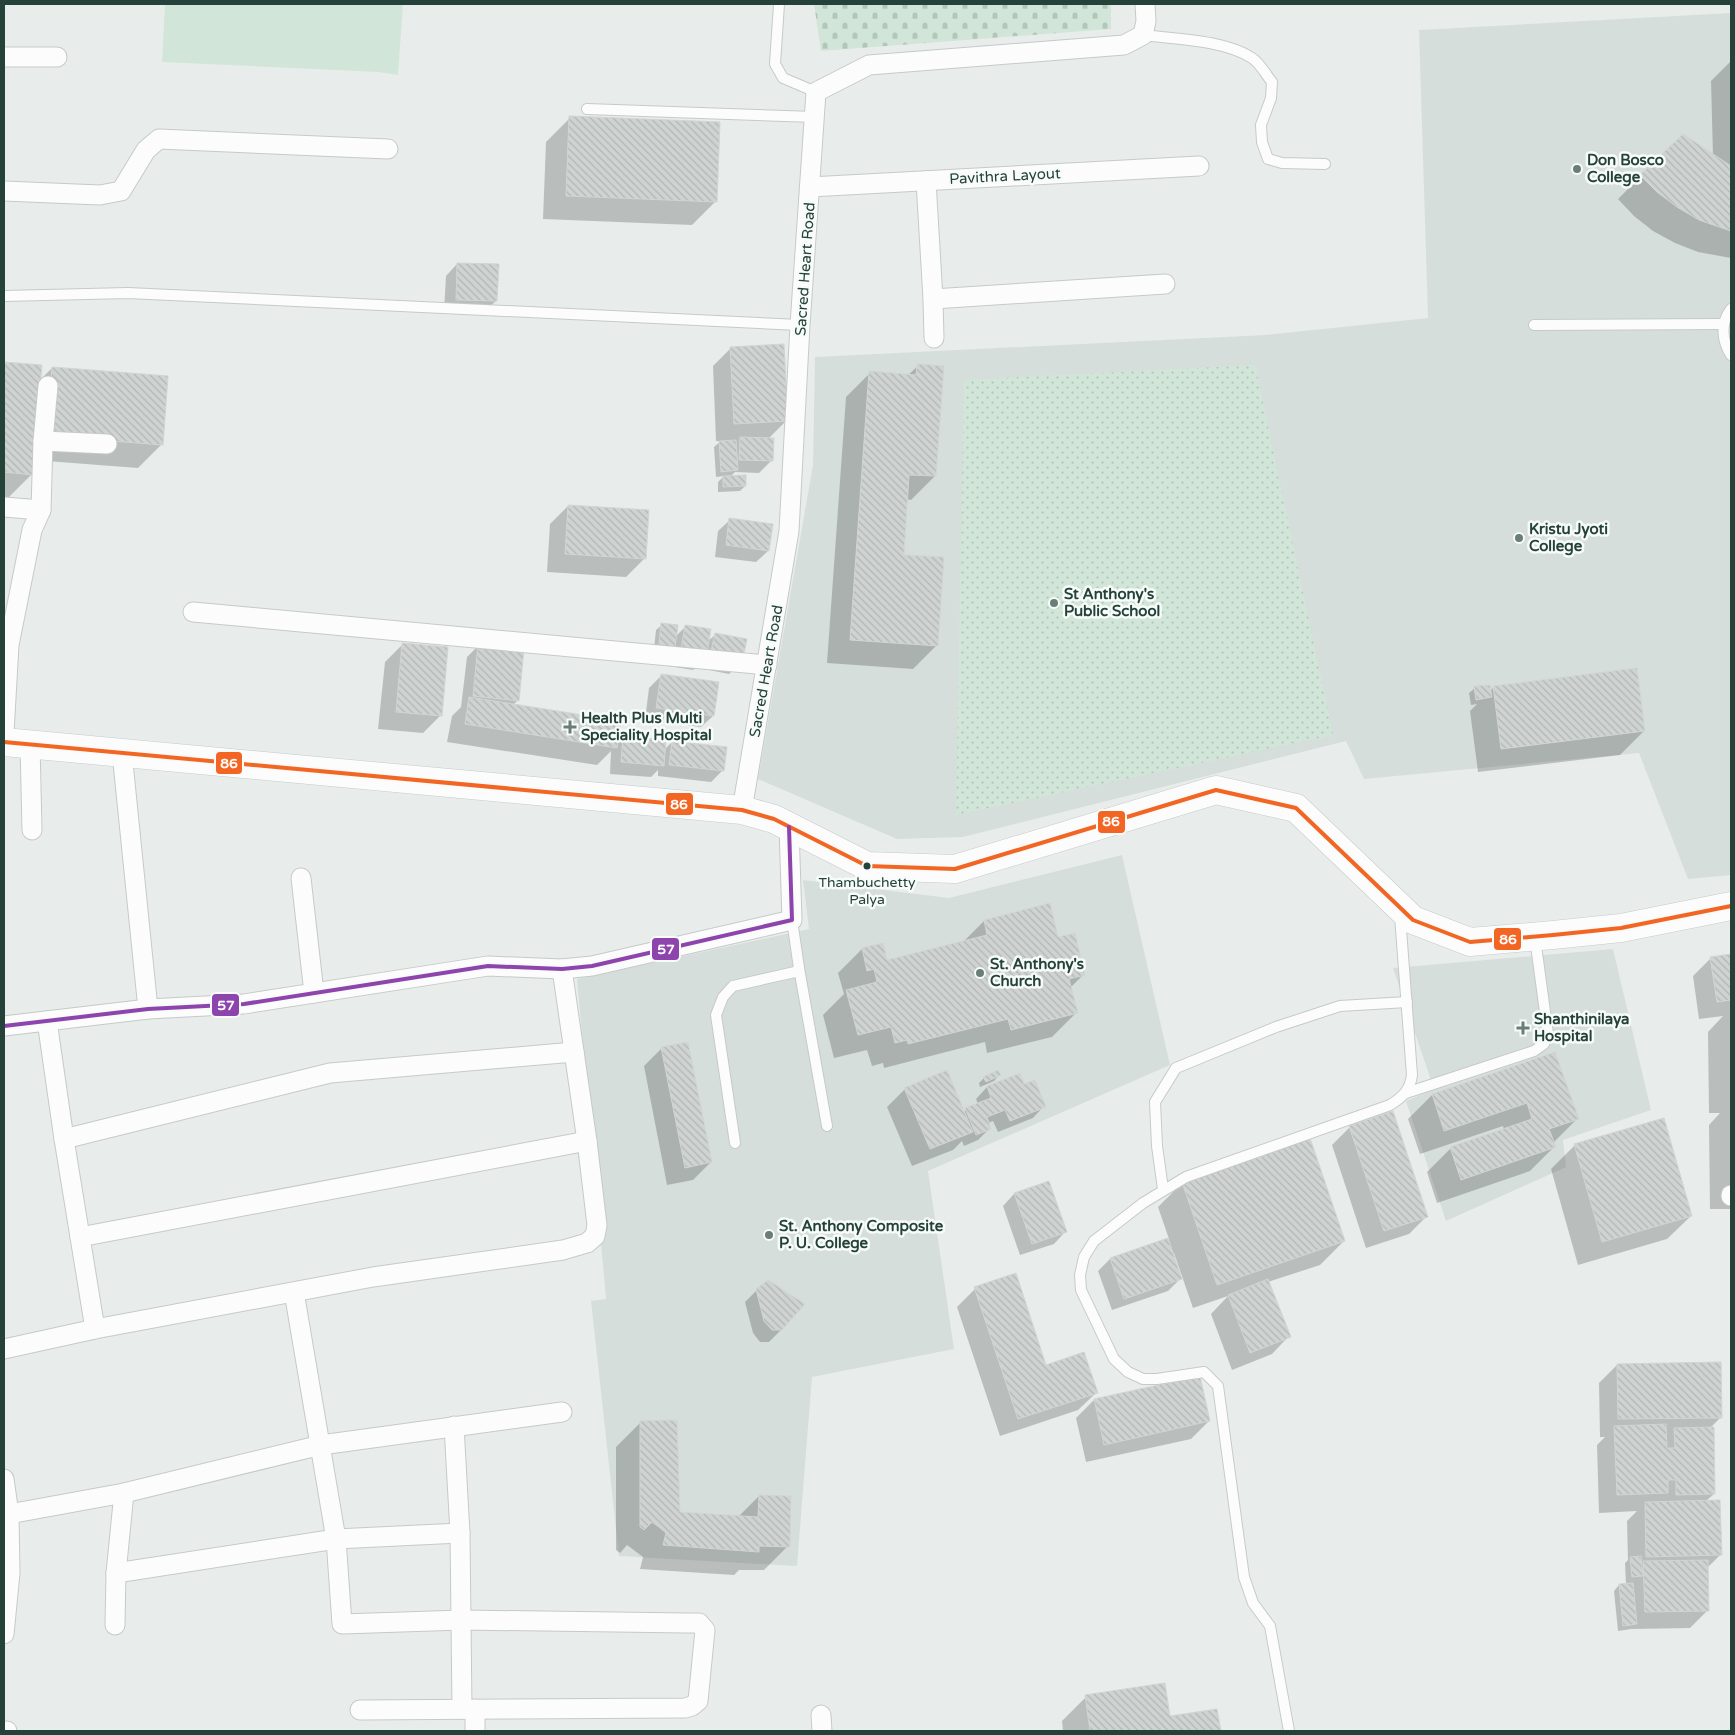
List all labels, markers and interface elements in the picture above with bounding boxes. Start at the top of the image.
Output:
place label: Don Bosco College [1587,151,1664,187]
marker: Don Bosco College [1571,163,1583,175]
street label: Pavithra Layout [949,164,1061,188]
street label: Sacred Heart Road [791,201,819,337]
place label: Kristu Jyoti College [1529,520,1608,556]
marker: Kristu Jyoti College [1513,532,1525,544]
place label: St Anthony's Public School [1064,585,1160,620]
marker: St Anthony's Public School [1048,597,1060,609]
street label: Sacred Heart Road [745,603,787,739]
place label: Health Plus Multi Speciality Hospital [581,709,712,745]
marker: Health Plus Multi Speciality Hospital [563,720,577,734]
line badge: 86 [215,751,243,775]
text: 86 [220,755,238,772]
line badge: 86 [665,792,694,816]
text: 86 [670,796,688,813]
line badge: 86 [1097,810,1126,834]
text: 86 [1102,813,1120,830]
marker: Thambuchetty Palya [862,861,872,871]
place label: Thambuchetty Palya [818,874,916,908]
line badge: 86 [1493,927,1522,951]
text: 86 [1499,931,1517,948]
line badge: 57 [651,937,680,961]
text: 57 [657,941,675,958]
place label: St. Anthony's Church [990,955,1084,990]
marker: St. Anthony's Church [974,967,986,979]
line badge: 57 [211,993,240,1017]
text: 57 [217,997,235,1014]
place label: Shanthinilaya Hospital [1534,1010,1630,1046]
marker: Shanthinilaya Hospital [1516,1021,1530,1035]
place label: St. Anthony Composite P. U. College [779,1217,944,1253]
marker: St. Anthony Composite P. U. College [763,1229,775,1241]

